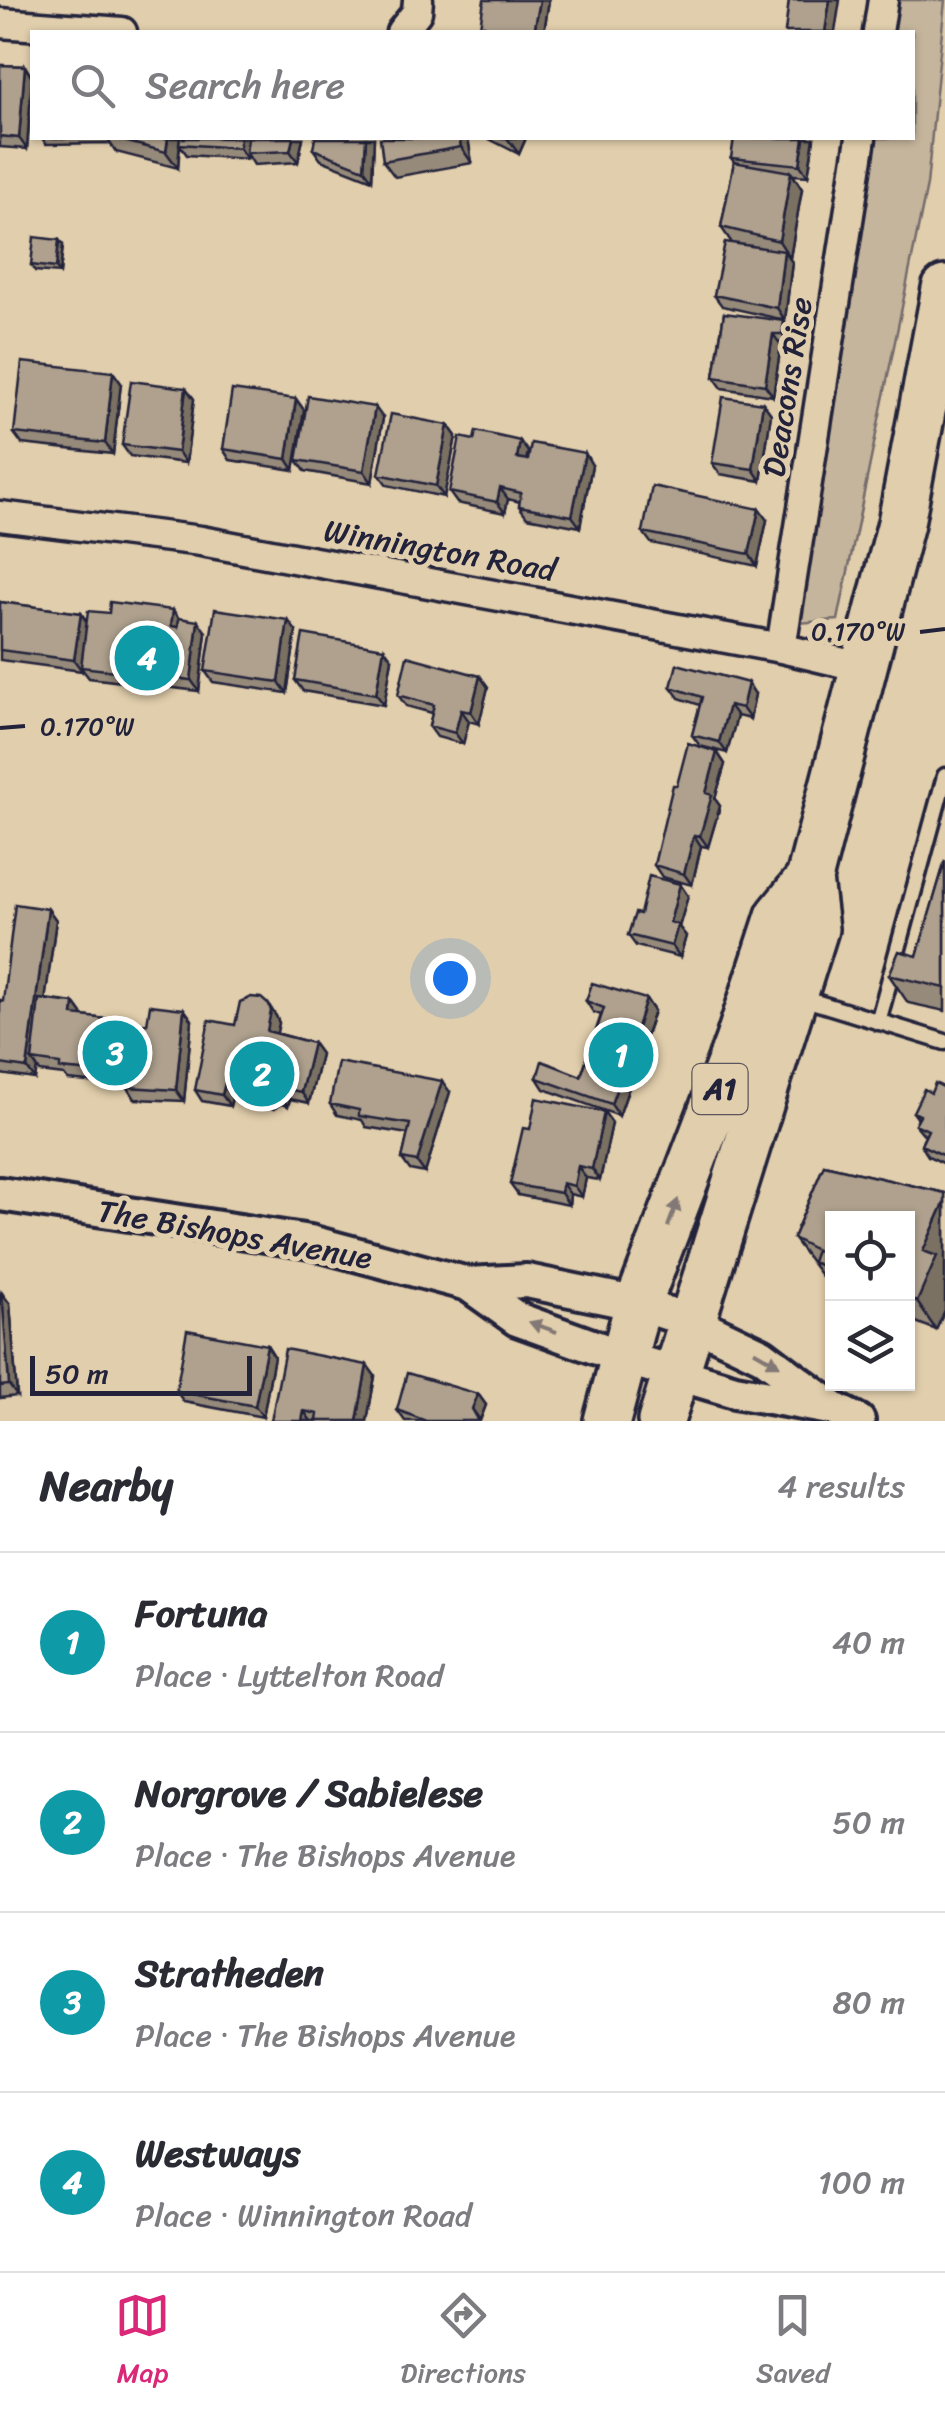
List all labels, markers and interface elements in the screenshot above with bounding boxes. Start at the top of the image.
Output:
search box [30,30,915,140]
text: Search here [145,52,345,119]
icon: search [65,58,120,113]
street label: Deacons Rise [745,293,830,481]
street label: Winnington Road [319,502,562,599]
text: 0.170°W [811,609,906,654]
pin: 4 [114,620,180,696]
text: 0.170°W [40,704,135,749]
your location [425,953,476,1004]
pin: 3 [82,1016,148,1090]
pin: 1 [588,1018,654,1092]
pin: 2 [230,1036,294,1112]
road number: A1 [692,1064,748,1114]
street label: The Bishops Avenue [93,1182,377,1287]
one-way arrow [666,1197,681,1227]
map controls [825,1211,915,1391]
button: locate [825,1211,915,1301]
button: layers [825,1301,915,1391]
one-way arrow [528,1319,558,1334]
text: 50 m [45,1349,109,1398]
one-way arrow [753,1349,781,1367]
scale bar [30,1351,252,1396]
text: Nearby [40,1449,173,1523]
text: 4 results [777,1458,905,1515]
text: Fortuna [135,1580,267,1647]
text: 1 [66,1614,79,1671]
text: 40 m [832,1614,905,1671]
text: Place · Lyttelton Road [135,1647,444,1704]
text: Norgrove / Sabielese [135,1760,483,1827]
text: 2 [63,1794,82,1851]
text: 50 m [832,1794,905,1851]
text: Place · The Bishops Avenue [135,1827,515,1884]
text: Stratheden [135,1940,324,2007]
text: 3 [64,1974,81,2031]
text: 80 m [833,1974,905,2031]
text: Place · The Bishops Avenue [135,2007,515,2064]
text: Westways [135,2120,300,2187]
text: 4 [62,2154,83,2211]
text: 100 m [818,2154,905,2211]
text: Place · Winnington Road [135,2187,472,2244]
tab: Map [115,2288,170,2397]
tab: Directions [400,2288,526,2397]
tab: Saved [756,2288,830,2397]

